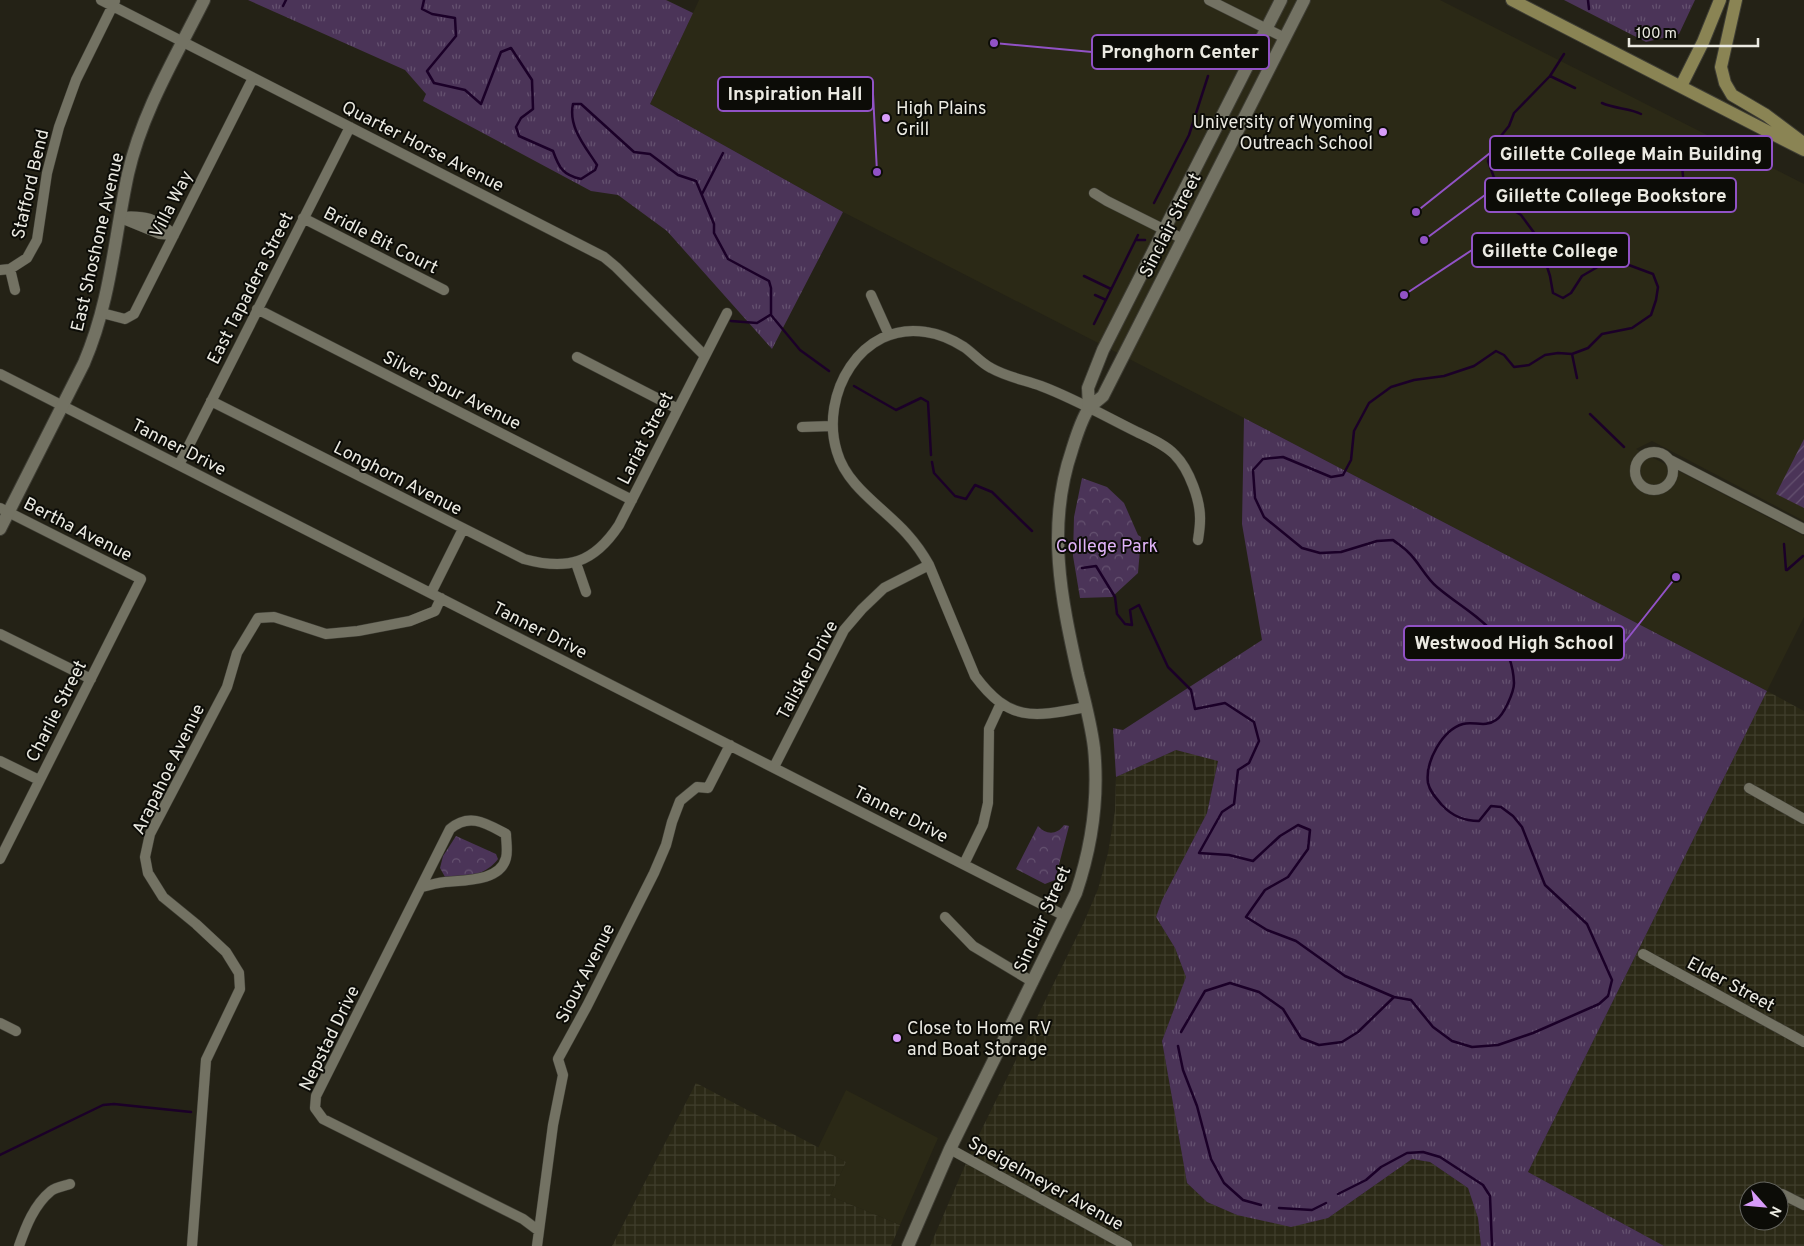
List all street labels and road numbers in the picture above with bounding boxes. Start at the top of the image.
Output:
street label: Quarter Horse Avenue [337,96,507,198]
street label: Stafford Bend [8,127,55,242]
street label: East Shoshone Avenue [67,151,130,334]
street label: Villa Way [146,167,199,242]
street label: Sinclair Street [1135,170,1208,282]
street label: Bridle Bit Court [319,203,441,280]
street label: East Tapadera Street [203,209,300,369]
street label: Silver Spur Avenue [378,347,524,436]
street label: Lariat Street [613,388,680,489]
street label: Tanner Drive [127,415,230,482]
street label: Longhorn Avenue [329,437,466,522]
street label: Bertha Avenue [19,493,136,568]
street label: Tanner Drive [488,598,591,665]
street label: Talisker Drive [773,617,844,724]
street label: Charlie Street [22,657,93,766]
street label: Arapahoe Avenue [128,701,211,839]
street label: Tanner Drive [849,782,952,849]
street label: Sinclair Street [1010,863,1077,977]
street label: Sioux Avenue [551,920,621,1027]
street label: Elder Street [1682,953,1778,1018]
street label: Nepstad Drive [295,982,366,1095]
street label: Speigelmeyer Avenue [963,1132,1127,1237]

